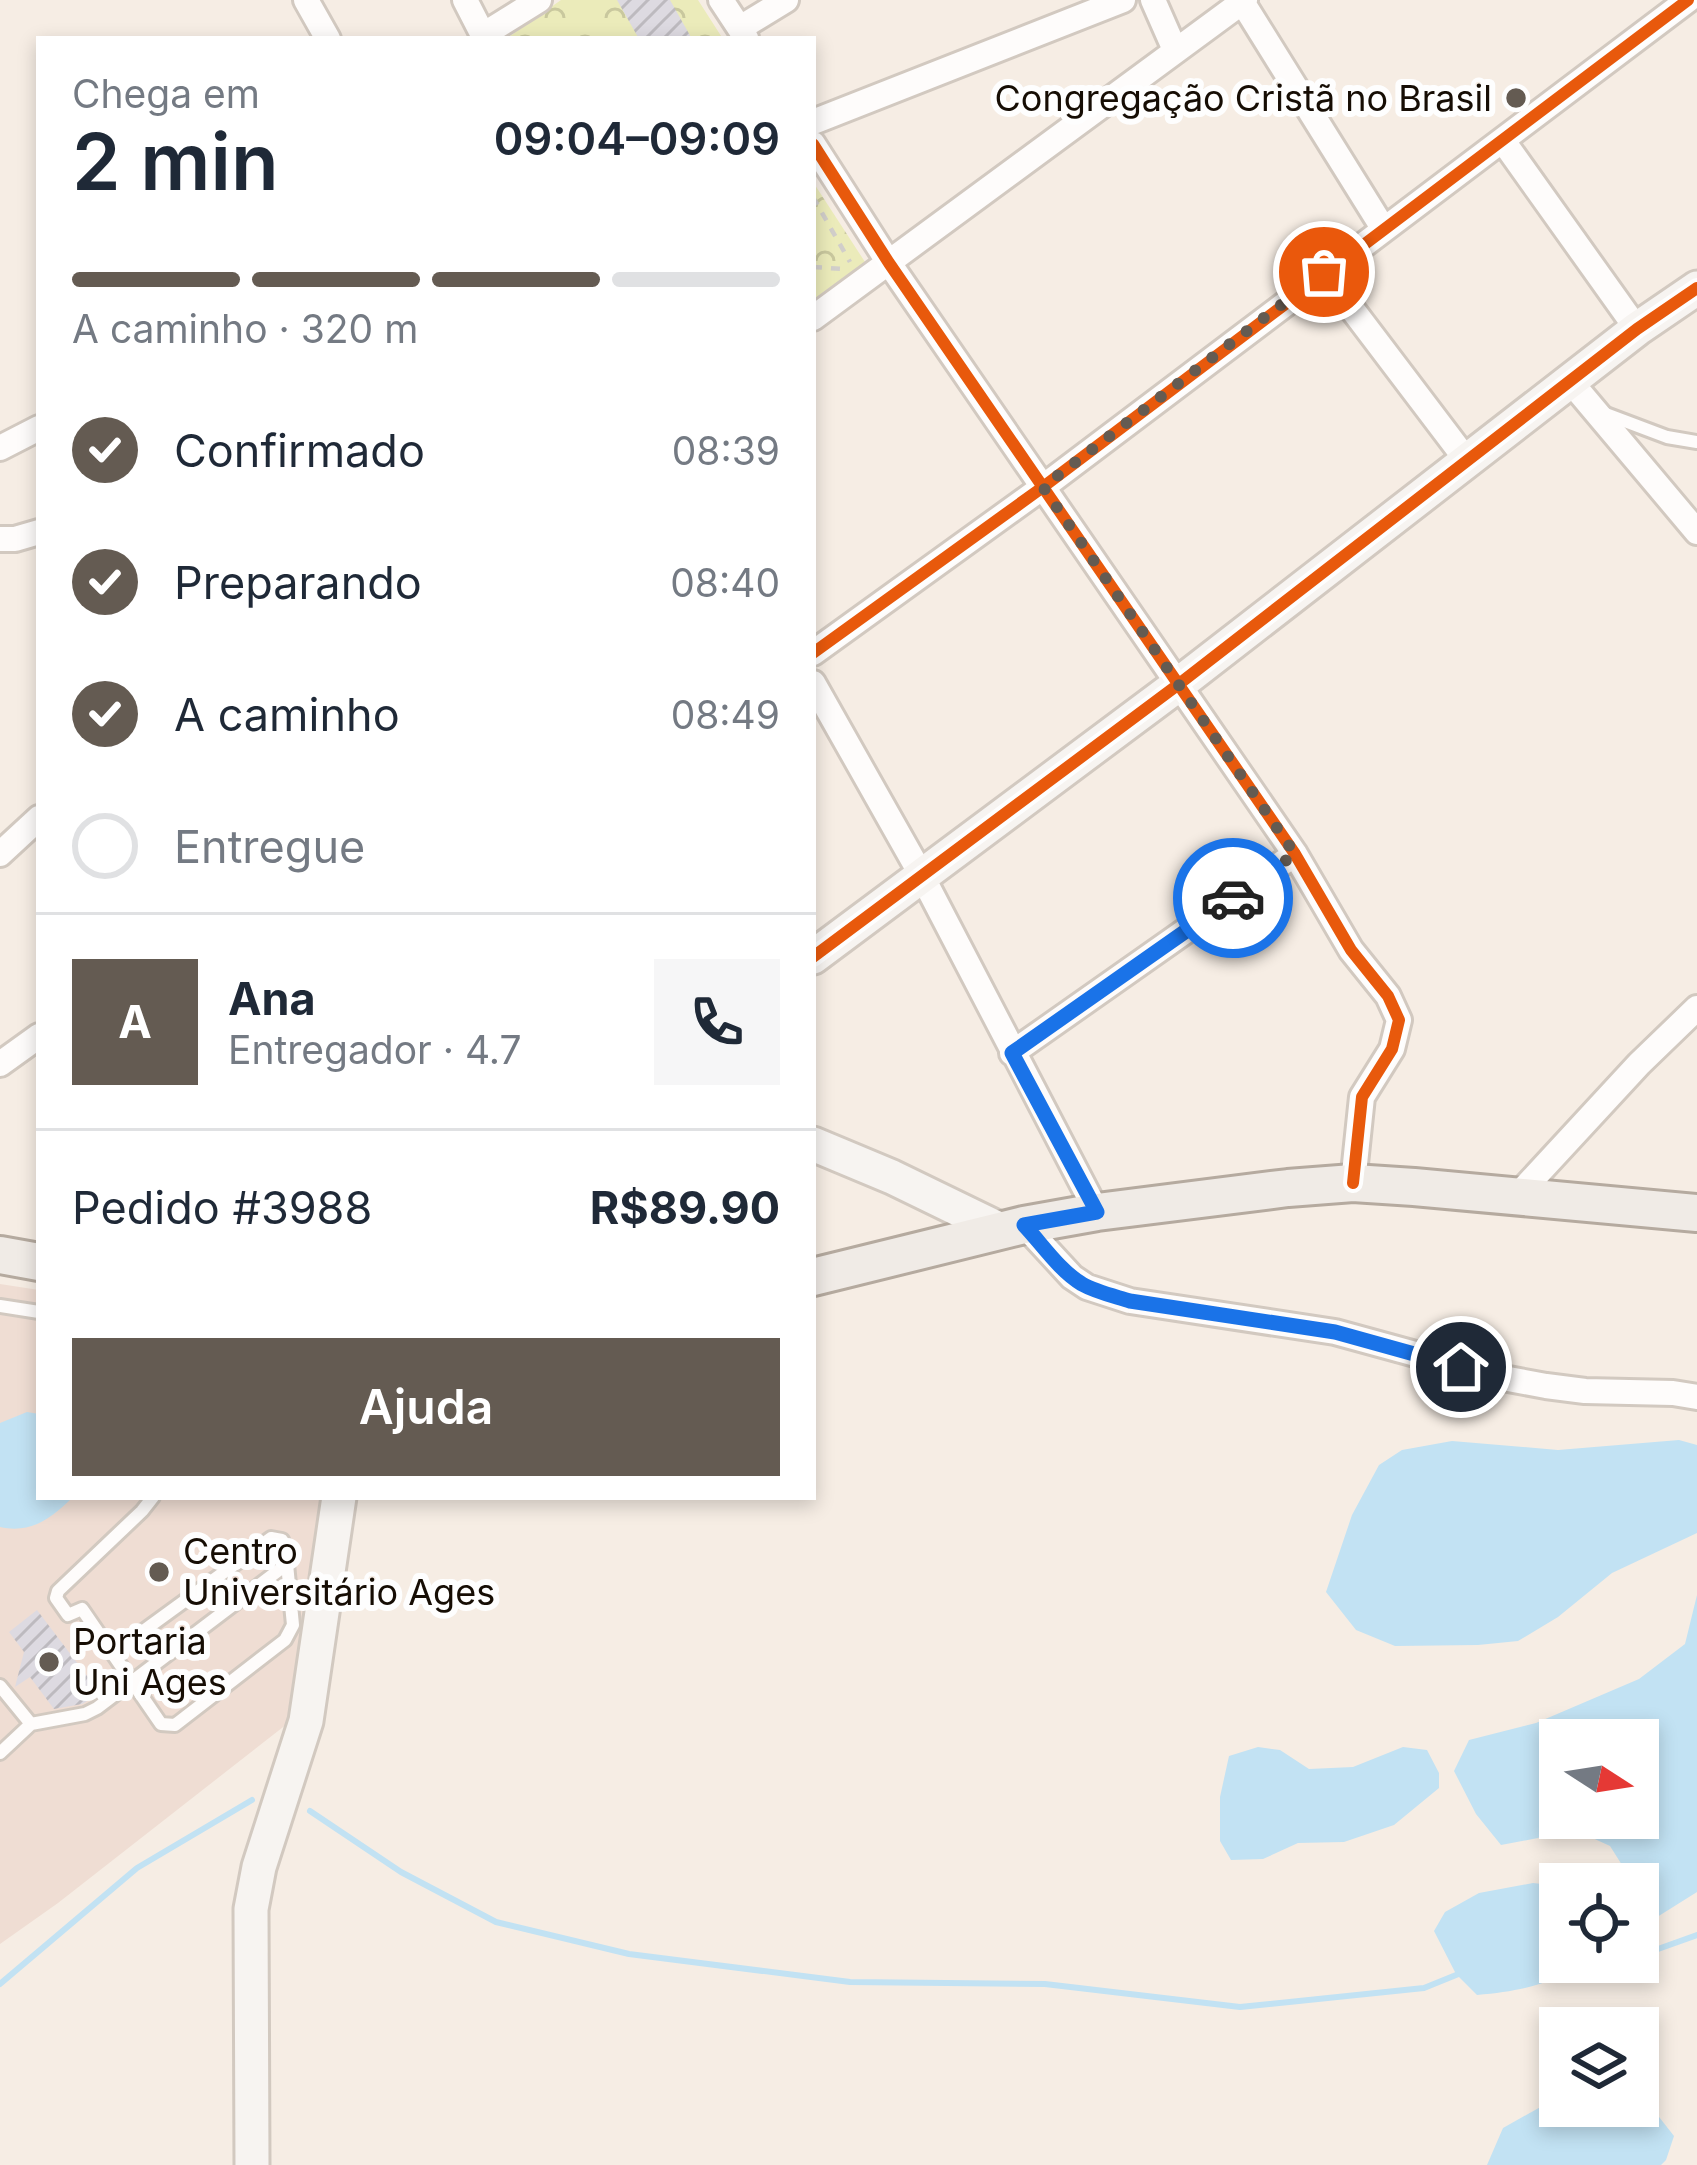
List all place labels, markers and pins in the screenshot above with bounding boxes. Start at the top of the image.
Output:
place label: Congregação Cristã no Brasil [995,76,1492,120]
marker: Congregação Cristã no Brasil [1503,85,1529,111]
pin [1273,221,1375,323]
pin [1410,1316,1512,1418]
place label: Centro Universitário Ages [183,1529,495,1614]
marker: Centro Universitário Ages [146,1559,172,1585]
place label: Portaria Uni Ages [73,1619,227,1704]
marker: Portaria Uni Ages [36,1649,62,1675]

